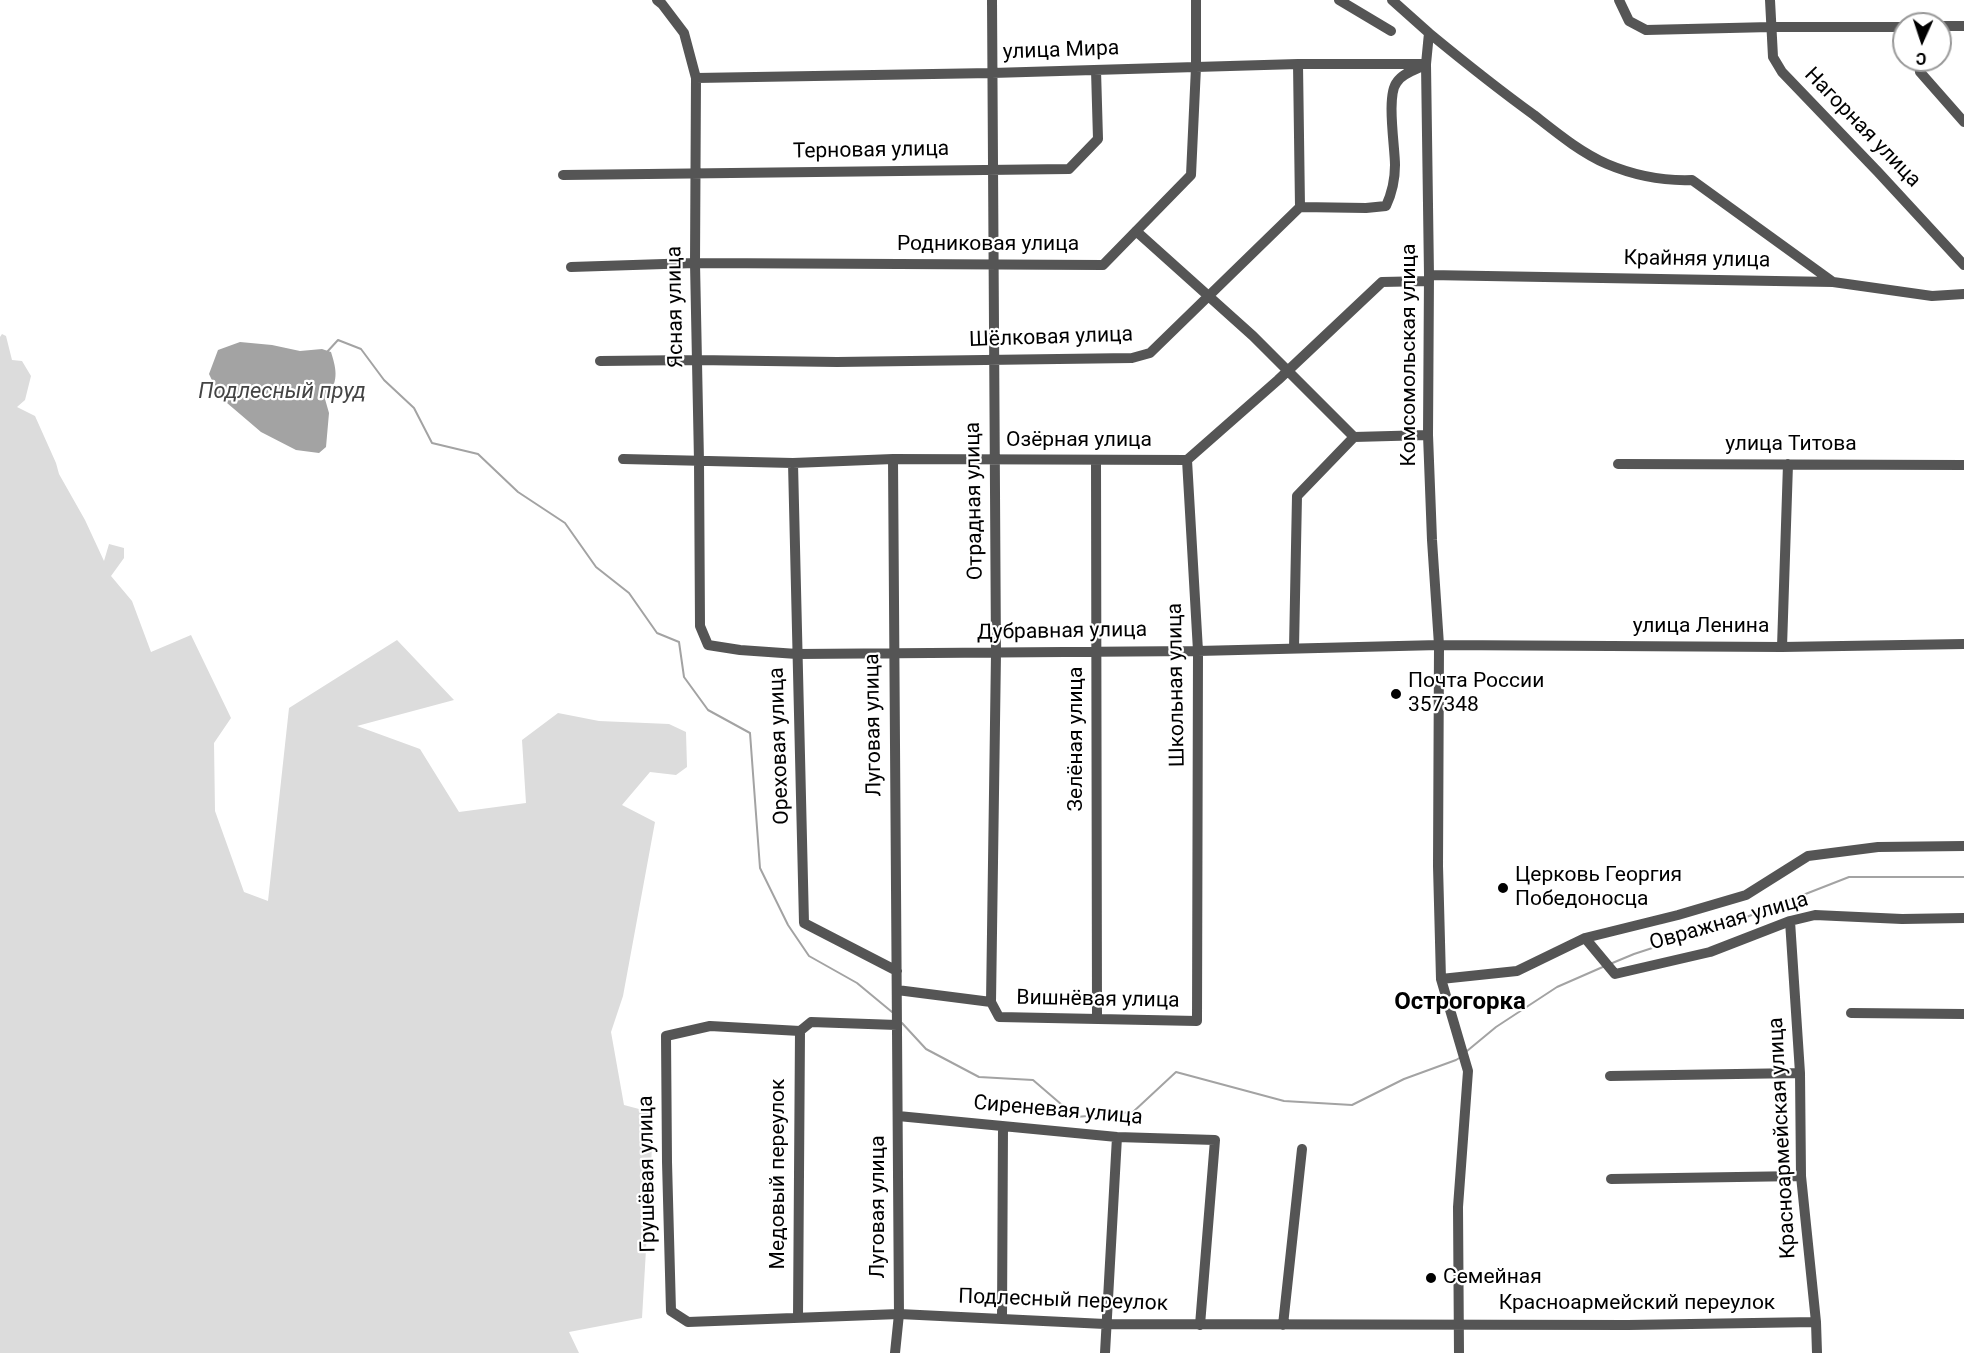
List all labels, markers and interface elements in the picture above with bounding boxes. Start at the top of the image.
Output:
north arrow [1892,12,1952,72]
street label: улица Мира [1002,36,1120,66]
text: С [1915,49,1927,68]
street label: Нагорная улица [1799,63,1925,193]
street label: Терновая улица [793,137,949,165]
street label: Родниковая улица [897,232,1079,258]
street label: Комсомольская улица [1397,244,1423,466]
street label: Ясная улица [662,246,690,368]
street label: Крайняя улица [1623,246,1771,274]
street label: Шёлковая улица [969,323,1133,353]
water label: Подлесный пруд [198,379,366,405]
street label: Отрадная улица [961,422,989,580]
street label: Озёрная улица [1006,428,1152,454]
street label: улица Титова [1725,432,1857,458]
street label: Школьная улица [1163,603,1191,767]
street label: улица Ленина [1633,614,1769,640]
street label: Дубравная улица [977,618,1147,646]
street label: Луговая улица [860,653,888,797]
street label: Ореховая улица [765,667,795,825]
street label: Зелёная улица [1064,667,1090,811]
place label: Почта России 357348 [1408,669,1544,719]
marker: Почта России 357348 [1389,687,1403,701]
place label: Церковь Георгия Победоносца [1515,863,1682,913]
marker: Церковь Георгия Победоносца [1496,881,1510,895]
street label: Овражная улица [1647,887,1811,957]
street label: Вишнёвая улица [1016,986,1180,1014]
district label: Острогорка [1394,989,1526,1017]
street label: Красноармейская улица [1764,1017,1802,1259]
street label: Медовый переулок [766,1079,792,1269]
street label: Сиреневая улица [972,1091,1144,1131]
street label: Грушёвая улица [634,1095,662,1253]
street label: Луговая улица [866,1135,892,1279]
place label: Семейная [1443,1265,1542,1291]
marker: Семейная [1424,1271,1438,1285]
street label: Подлесный переулок [958,1285,1168,1317]
street label: Красноармейский переулок [1499,1291,1775,1317]

